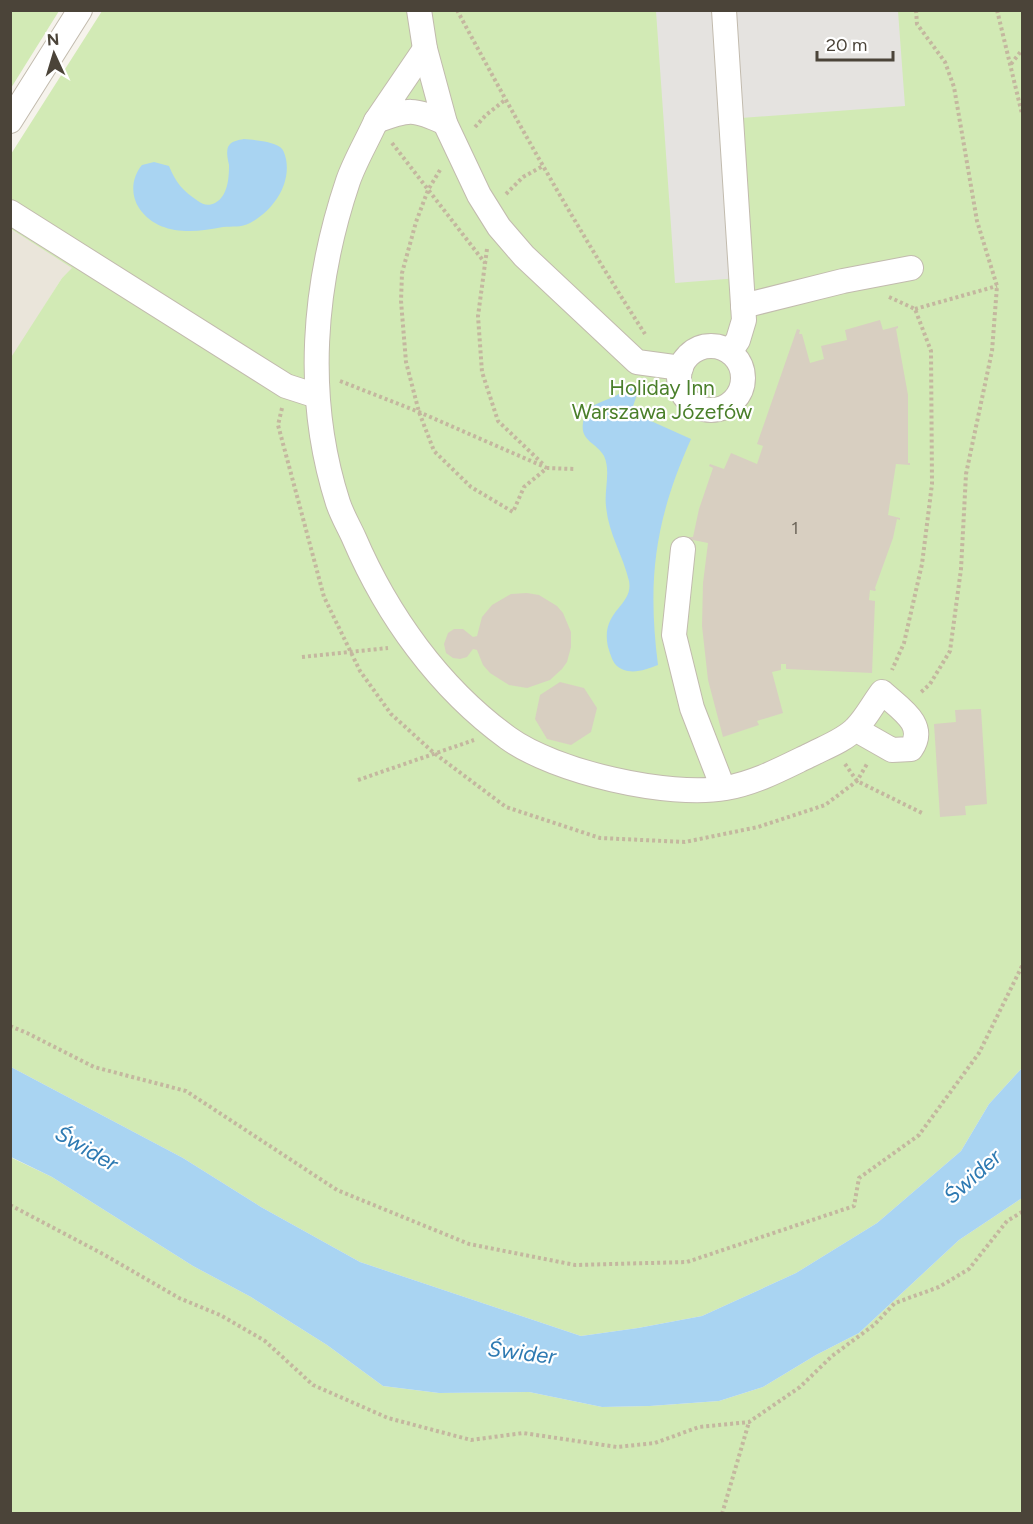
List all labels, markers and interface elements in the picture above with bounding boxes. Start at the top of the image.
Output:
north arrow [24,24,84,84]
scale bar [817,24,894,62]
text: N [46,30,60,49]
text: 20 m [826,34,867,56]
park label: Holiday Inn Warszawa Józefów [572,375,753,424]
house number: 1 [791,517,799,539]
water label: Świder [50,1120,124,1178]
water label: Świder [938,1142,1008,1209]
water label: Świder [486,1335,559,1370]

